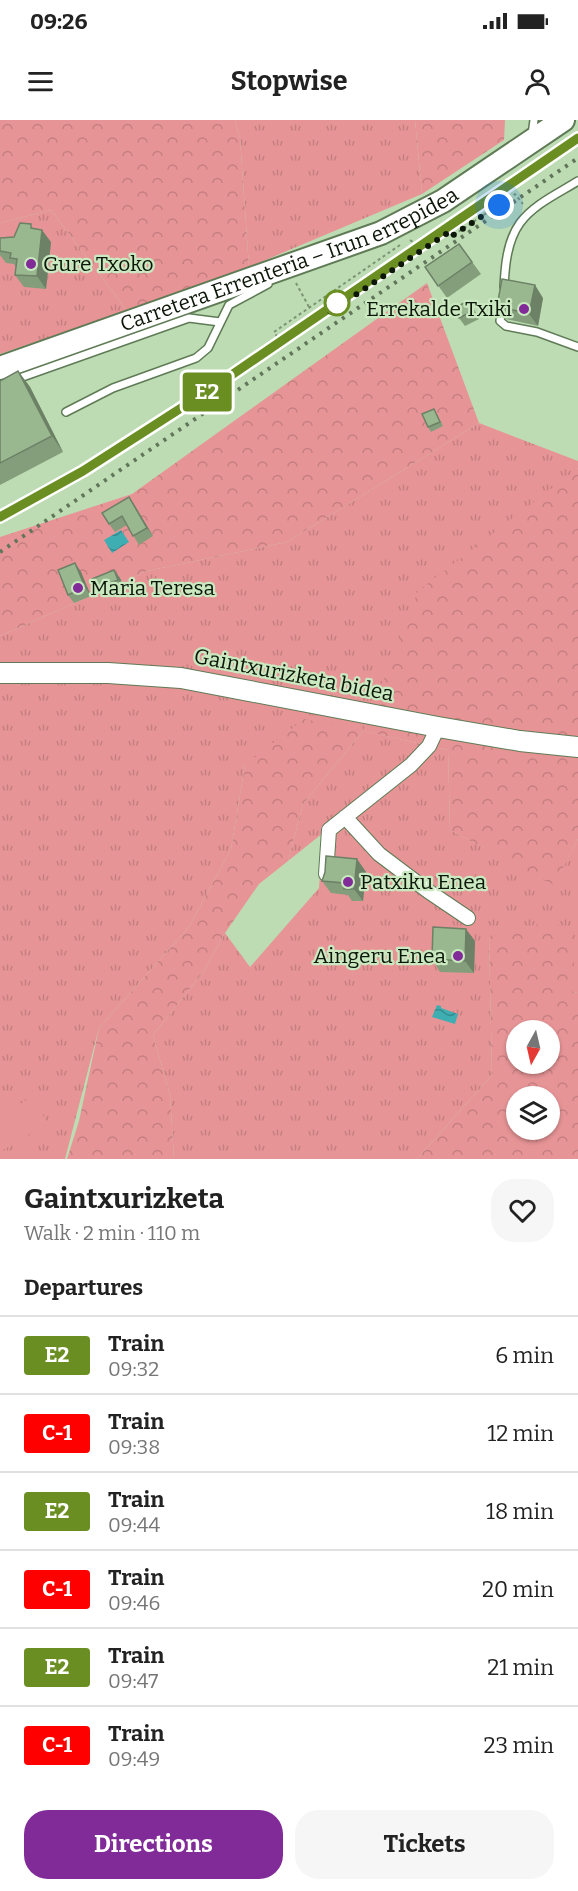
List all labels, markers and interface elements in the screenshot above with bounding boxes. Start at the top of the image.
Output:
text: 09:26 [30,8,88,35]
icon: menu [24,65,57,98]
text: Stopwise [230,65,348,97]
icon: person [521,65,554,98]
street label: Carretera Errenteria – Irun errepidea [117,181,464,337]
your location [484,190,514,220]
place label: Gure Txoko [43,251,153,277]
marker: Gure Txoko [24,257,38,271]
unlabelled marker [324,290,350,316]
place label: Errekalde Txiki [366,296,512,322]
marker: Errekalde Txiki [517,302,531,316]
line badge: E2 [180,372,234,412]
text: E2 [195,379,219,405]
place label: Maria Teresa [90,575,216,601]
marker: Maria Teresa [71,581,85,595]
street label: Gaintxurizketa bidea [192,643,397,707]
place label: Patxiku Enea [360,869,487,895]
marker: Patxiku Enea [341,875,355,889]
place label: Aingeru Enea [314,943,447,969]
marker: Aingeru Enea [451,949,465,963]
north arrow [506,1020,560,1074]
map controls [506,1020,560,1140]
button: layers [506,1086,560,1140]
button: heart [491,1179,554,1242]
text: Gaintxurizketa [24,1182,224,1215]
text: Walk · 2 min · 110 m [24,1221,200,1245]
text: Departures [24,1274,143,1301]
text: Train [108,1330,164,1357]
text: E2 [45,1342,69,1368]
text: 6 min [495,1342,554,1369]
text: 09:32 [108,1357,159,1381]
text: Train [108,1408,164,1435]
text: C-1 [42,1420,72,1446]
text: 12 min [487,1420,554,1447]
text: 09:38 [108,1435,160,1459]
text: Train [108,1486,164,1513]
text: E2 [45,1498,69,1524]
text: 18 min [486,1498,554,1525]
text: 09:44 [108,1513,160,1537]
text: Train [108,1564,164,1591]
text: C-1 [42,1576,72,1602]
text: 20 min [482,1576,554,1603]
text: 09:46 [108,1591,160,1615]
text: Train [108,1642,164,1669]
text: E2 [45,1654,69,1680]
text: 21 min [487,1654,554,1681]
text: 09:47 [108,1669,158,1693]
text: Train [108,1720,164,1747]
text: C-1 [42,1732,72,1758]
text: 23 min [484,1732,554,1759]
text: 09:49 [108,1747,160,1771]
button: Directions [24,1810,283,1879]
button: Tickets [295,1810,554,1879]

